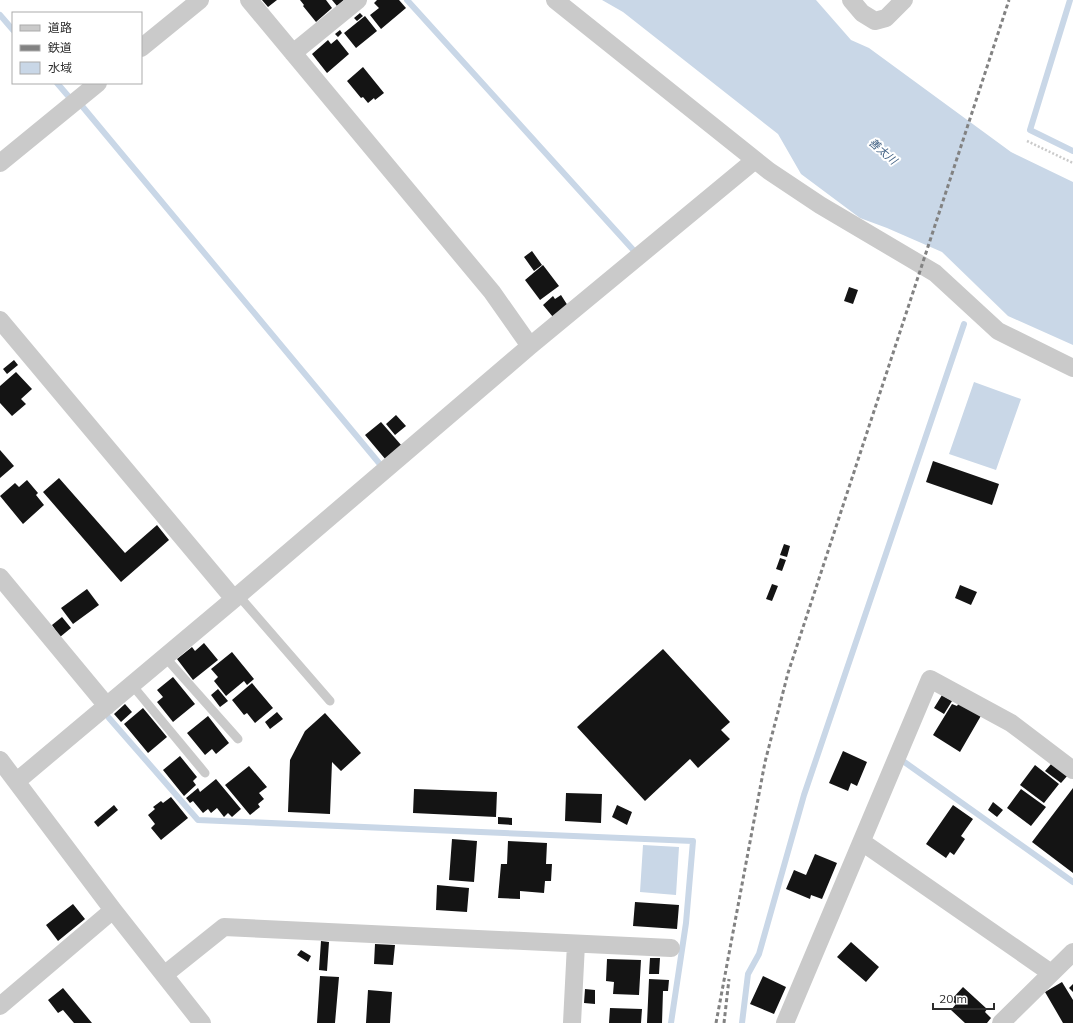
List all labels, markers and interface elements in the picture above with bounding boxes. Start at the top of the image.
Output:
legend [12,12,142,84]
text: 道路 [48,20,72,35]
text: 鉄道 [48,40,72,55]
text: 水域 [48,60,72,75]
water label: 善太川 [866,135,901,168]
scale bar [933,985,994,1011]
text: 20 m [939,991,967,1006]

